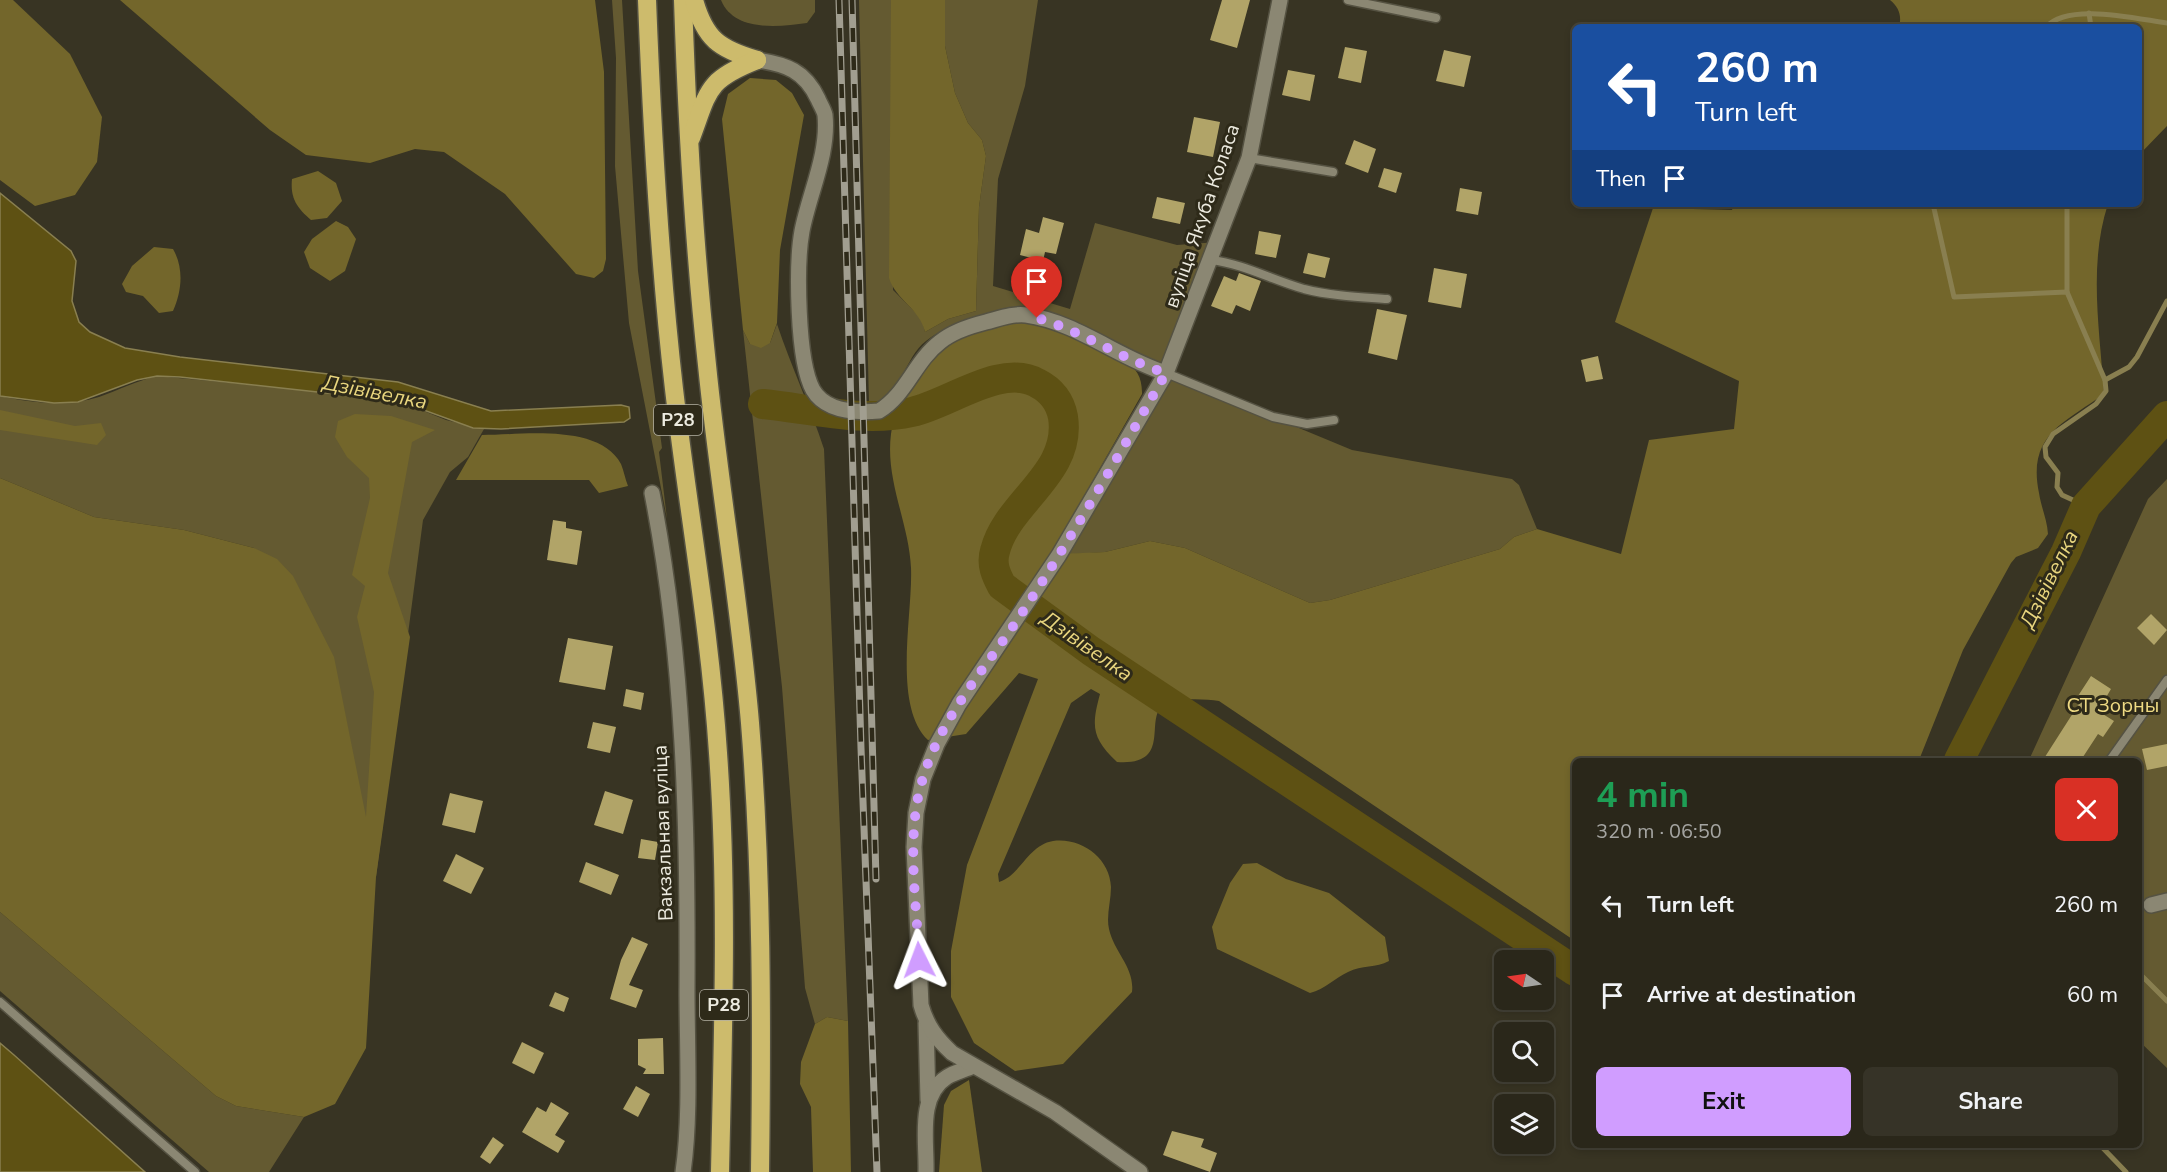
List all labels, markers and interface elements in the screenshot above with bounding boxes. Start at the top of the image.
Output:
text: 260 m [1695,40,1819,97]
icon: left [1596,48,1674,126]
text: Turn left [1695,94,1796,131]
street label: вуліца Якуба Коласа [1158,120,1246,312]
icon: arrive [1658,162,1691,195]
text: Then [1596,164,1646,194]
pin [1011,256,1062,318]
icon: arrive [1020,265,1053,298]
water label: Дзівівелка [319,368,430,416]
road number: Р28 [654,405,702,435]
water label: Дзівівелка [2013,525,2085,634]
water label: Дзівівелка [1035,604,1138,688]
park label: СТ Зорны [2067,692,2159,719]
street label: Вакзальная вуліца [646,745,680,921]
text: 4 min [1596,771,1689,820]
button: close [2055,778,2118,841]
text: 320 m · 06:50 [1596,818,1722,845]
icon: left [1596,889,1629,922]
text: Turn left [1647,890,1734,920]
text: 260 m [2054,890,2118,920]
position arrow [887,928,951,992]
north arrow [1494,950,1554,1010]
map controls [1494,950,1554,1154]
icon: arrive [1596,979,1629,1012]
text: Arrive at destination [1647,980,1856,1010]
text: 60 m [2067,980,2118,1010]
road number: Р28 [700,990,748,1020]
button: search [1494,1022,1554,1082]
button: Exit [1596,1067,1851,1136]
button: Share [1863,1067,2118,1136]
button: layers [1494,1094,1554,1154]

